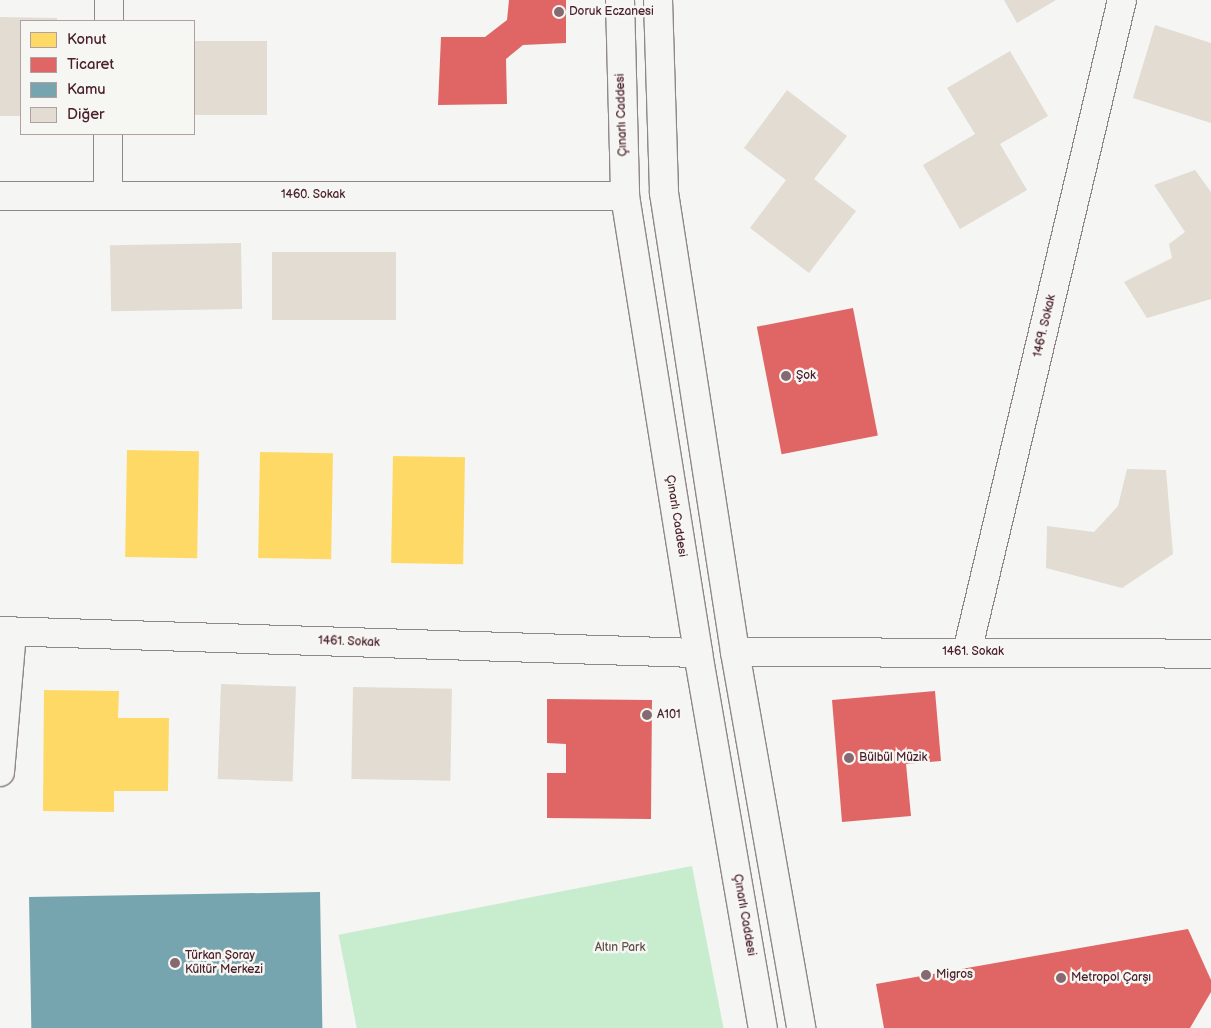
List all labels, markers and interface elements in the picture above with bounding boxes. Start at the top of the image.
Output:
place label: Doruk Eczanesi [569,5,654,19]
marker: Doruk Eczanesi [553,6,565,18]
legend [20,20,195,135]
text: Konut [67,30,106,49]
text: Ticaret [67,55,114,74]
street label: Çınarlı Caddesi [613,73,631,157]
text: Kamu [67,80,106,99]
text: Diğer [67,105,104,124]
street label: 1460. Sokak [281,188,345,202]
street label: 1469. Sokak [1031,293,1059,359]
place label: Şok [796,369,816,383]
marker: Şok [780,370,792,382]
street label: Çınarlı Caddesi [662,474,690,558]
street label: 1461. Sokak [318,634,380,650]
street label: 1461. Sokak [942,645,1004,659]
place label: A101 [657,708,681,722]
marker: A101 [641,709,653,721]
place label: Bülbül Müzik [859,751,927,765]
marker: Bülbül Müzik [843,752,855,764]
street label: Çınarlı Caddesi [730,873,758,957]
park label: Altın Park [595,941,645,955]
place label: Türkan Şoray Kültür Merkezi [185,949,263,977]
marker: Türkan Şoray Kültür Merkezi [169,957,181,969]
place label: Migros [936,968,973,982]
marker: Migros [920,969,932,981]
place label: Metropol Çarşı [1071,971,1151,985]
marker: Metropol Çarşı [1055,972,1067,984]

